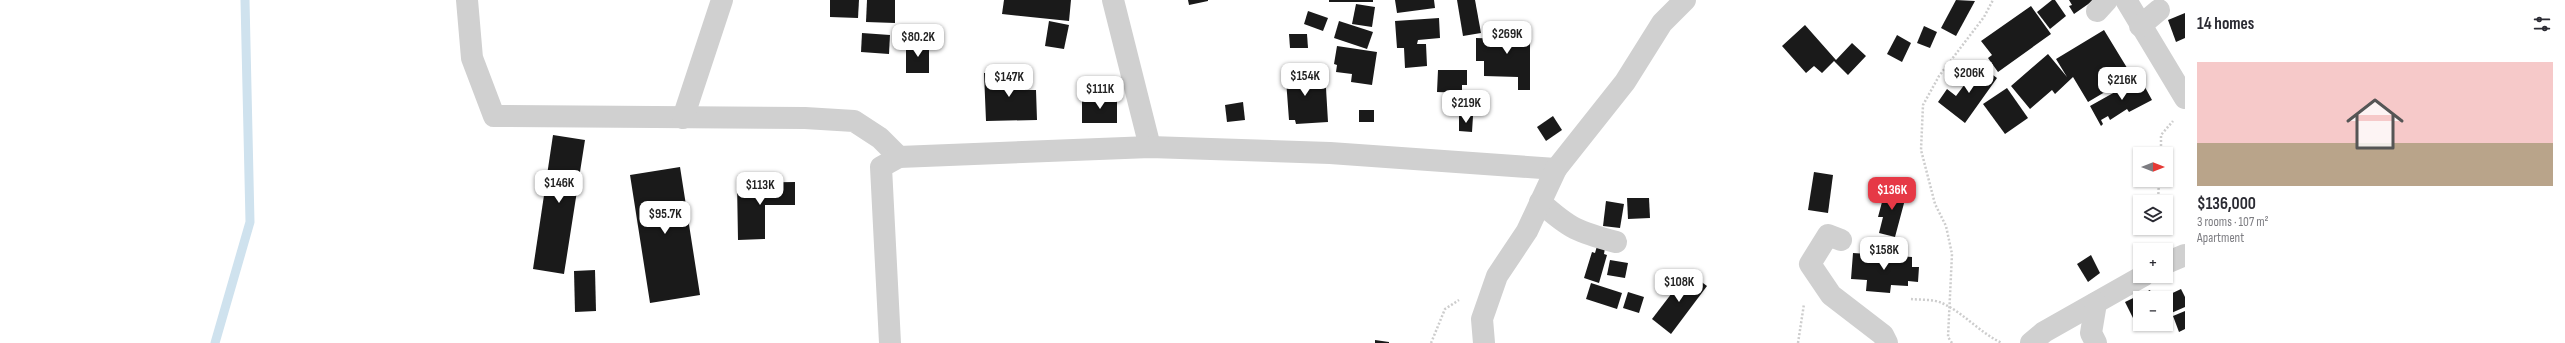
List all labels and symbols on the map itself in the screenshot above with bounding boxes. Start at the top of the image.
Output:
pin: $269K [1479,21,1535,55]
pin: $80.2K [885,24,951,58]
pin: $206K [1941,60,1997,94]
pin: $154K [1277,63,1333,97]
pin: $147K [981,64,1037,98]
pin: $216K [2094,67,2150,101]
pin: $111K [1072,76,1128,110]
pin: $219K [1438,90,1494,124]
north arrow [2133,147,2173,187]
pin: $146K [531,170,587,204]
pin: $113K [732,172,788,206]
pin: $136K [1864,177,1920,211]
pin: $95.7K [632,201,698,235]
pin: $158K [1856,237,1912,271]
pin: $108K [1651,269,1707,303]

